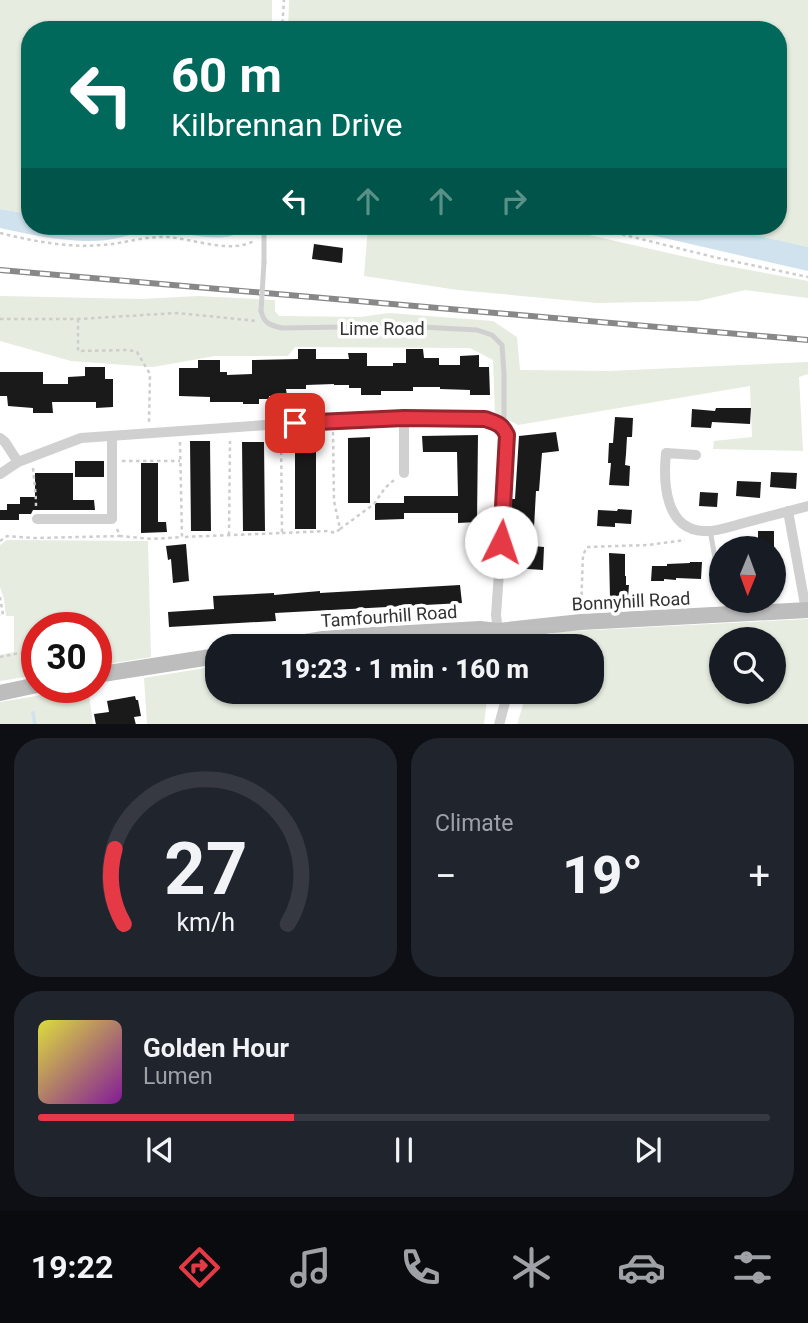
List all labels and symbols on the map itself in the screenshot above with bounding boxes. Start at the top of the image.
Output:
street label: Lime Road [339,318,425,339]
pin [265,393,325,453]
position arrow [464,505,538,579]
north arrow [709,536,786,612]
street label: Bonnyhill Road [571,587,691,615]
street label: Tamfourhill Road [320,601,458,631]
speed limit sign: 30 [21,612,112,703]

